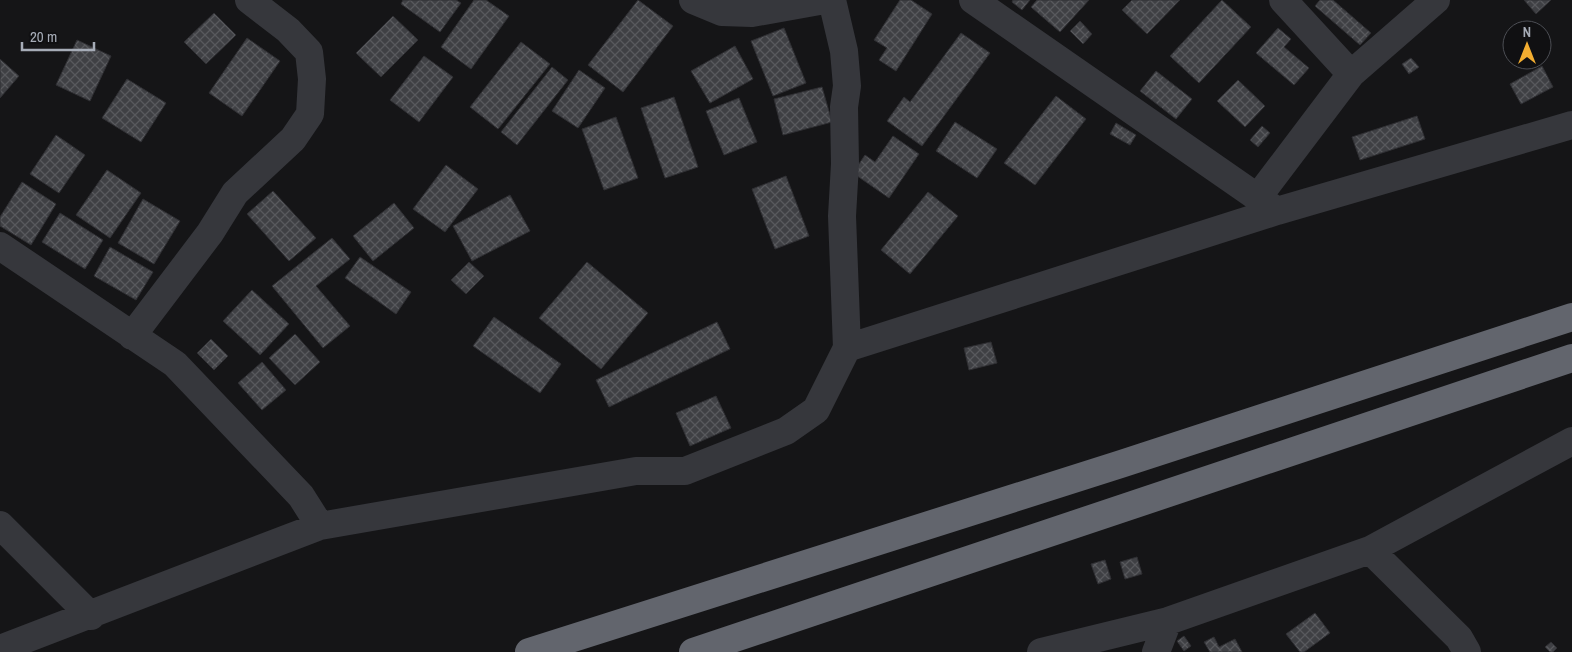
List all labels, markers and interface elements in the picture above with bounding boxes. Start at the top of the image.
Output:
scale bar [22,20,95,52]
north arrow [1502,20,1552,70]
text: N [1523,23,1531,41]
text: 20 m [30,26,57,47]

